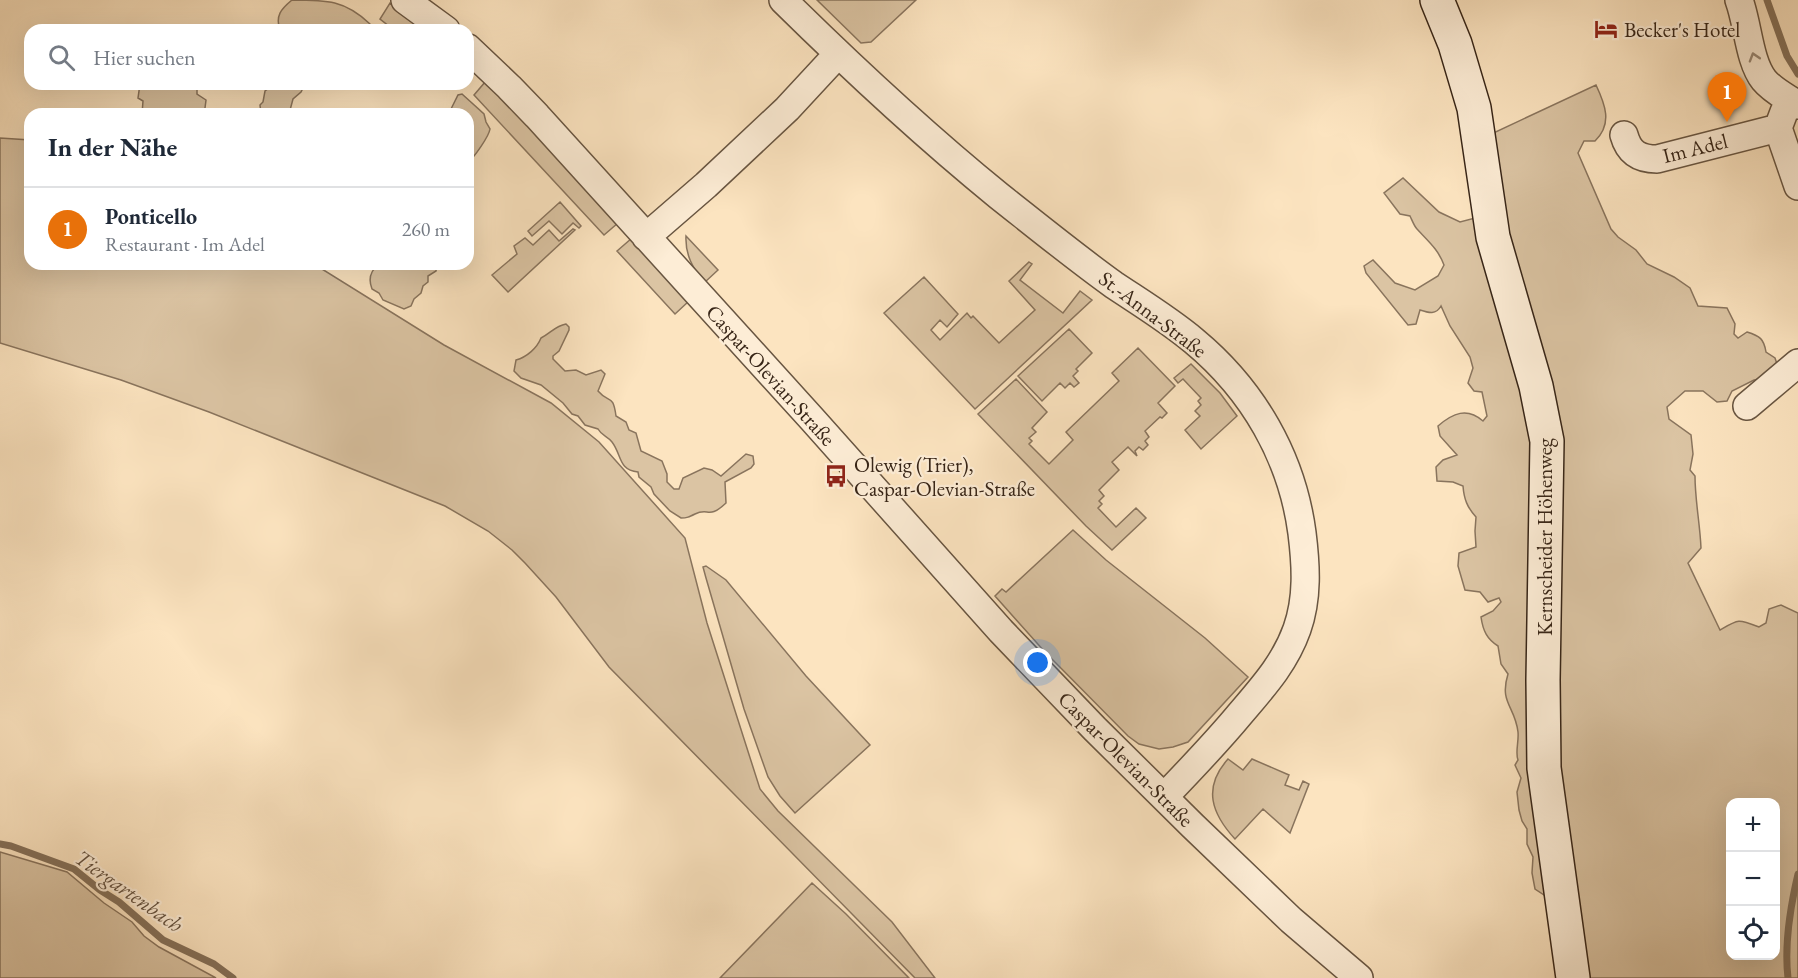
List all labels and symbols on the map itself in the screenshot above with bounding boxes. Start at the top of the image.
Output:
hotel icon: Becker's Hotel [1593,16,1619,42]
place label: Becker's Hotel [1624,16,1740,43]
one-way arrow [1749,52,1762,63]
pin: 1 [1708,72,1746,122]
street label: Im Adel [1660,127,1730,169]
street label: St.-Anna-Straße [1094,265,1212,363]
street label: Caspar-Olevian-Straße [700,299,842,451]
street label: Kernscheider Höhenweg [1531,437,1558,636]
place label: Olewig (Trier), Caspar-Olevian-Straße [854,451,1035,502]
bus stop icon: Olewig (Trier), Caspar-Olevian-Straße [823,463,849,489]
your location [1023,648,1052,677]
street label: Caspar-Olevian-Straße [1052,685,1200,833]
water label: Tiergartenbach [69,843,189,939]

